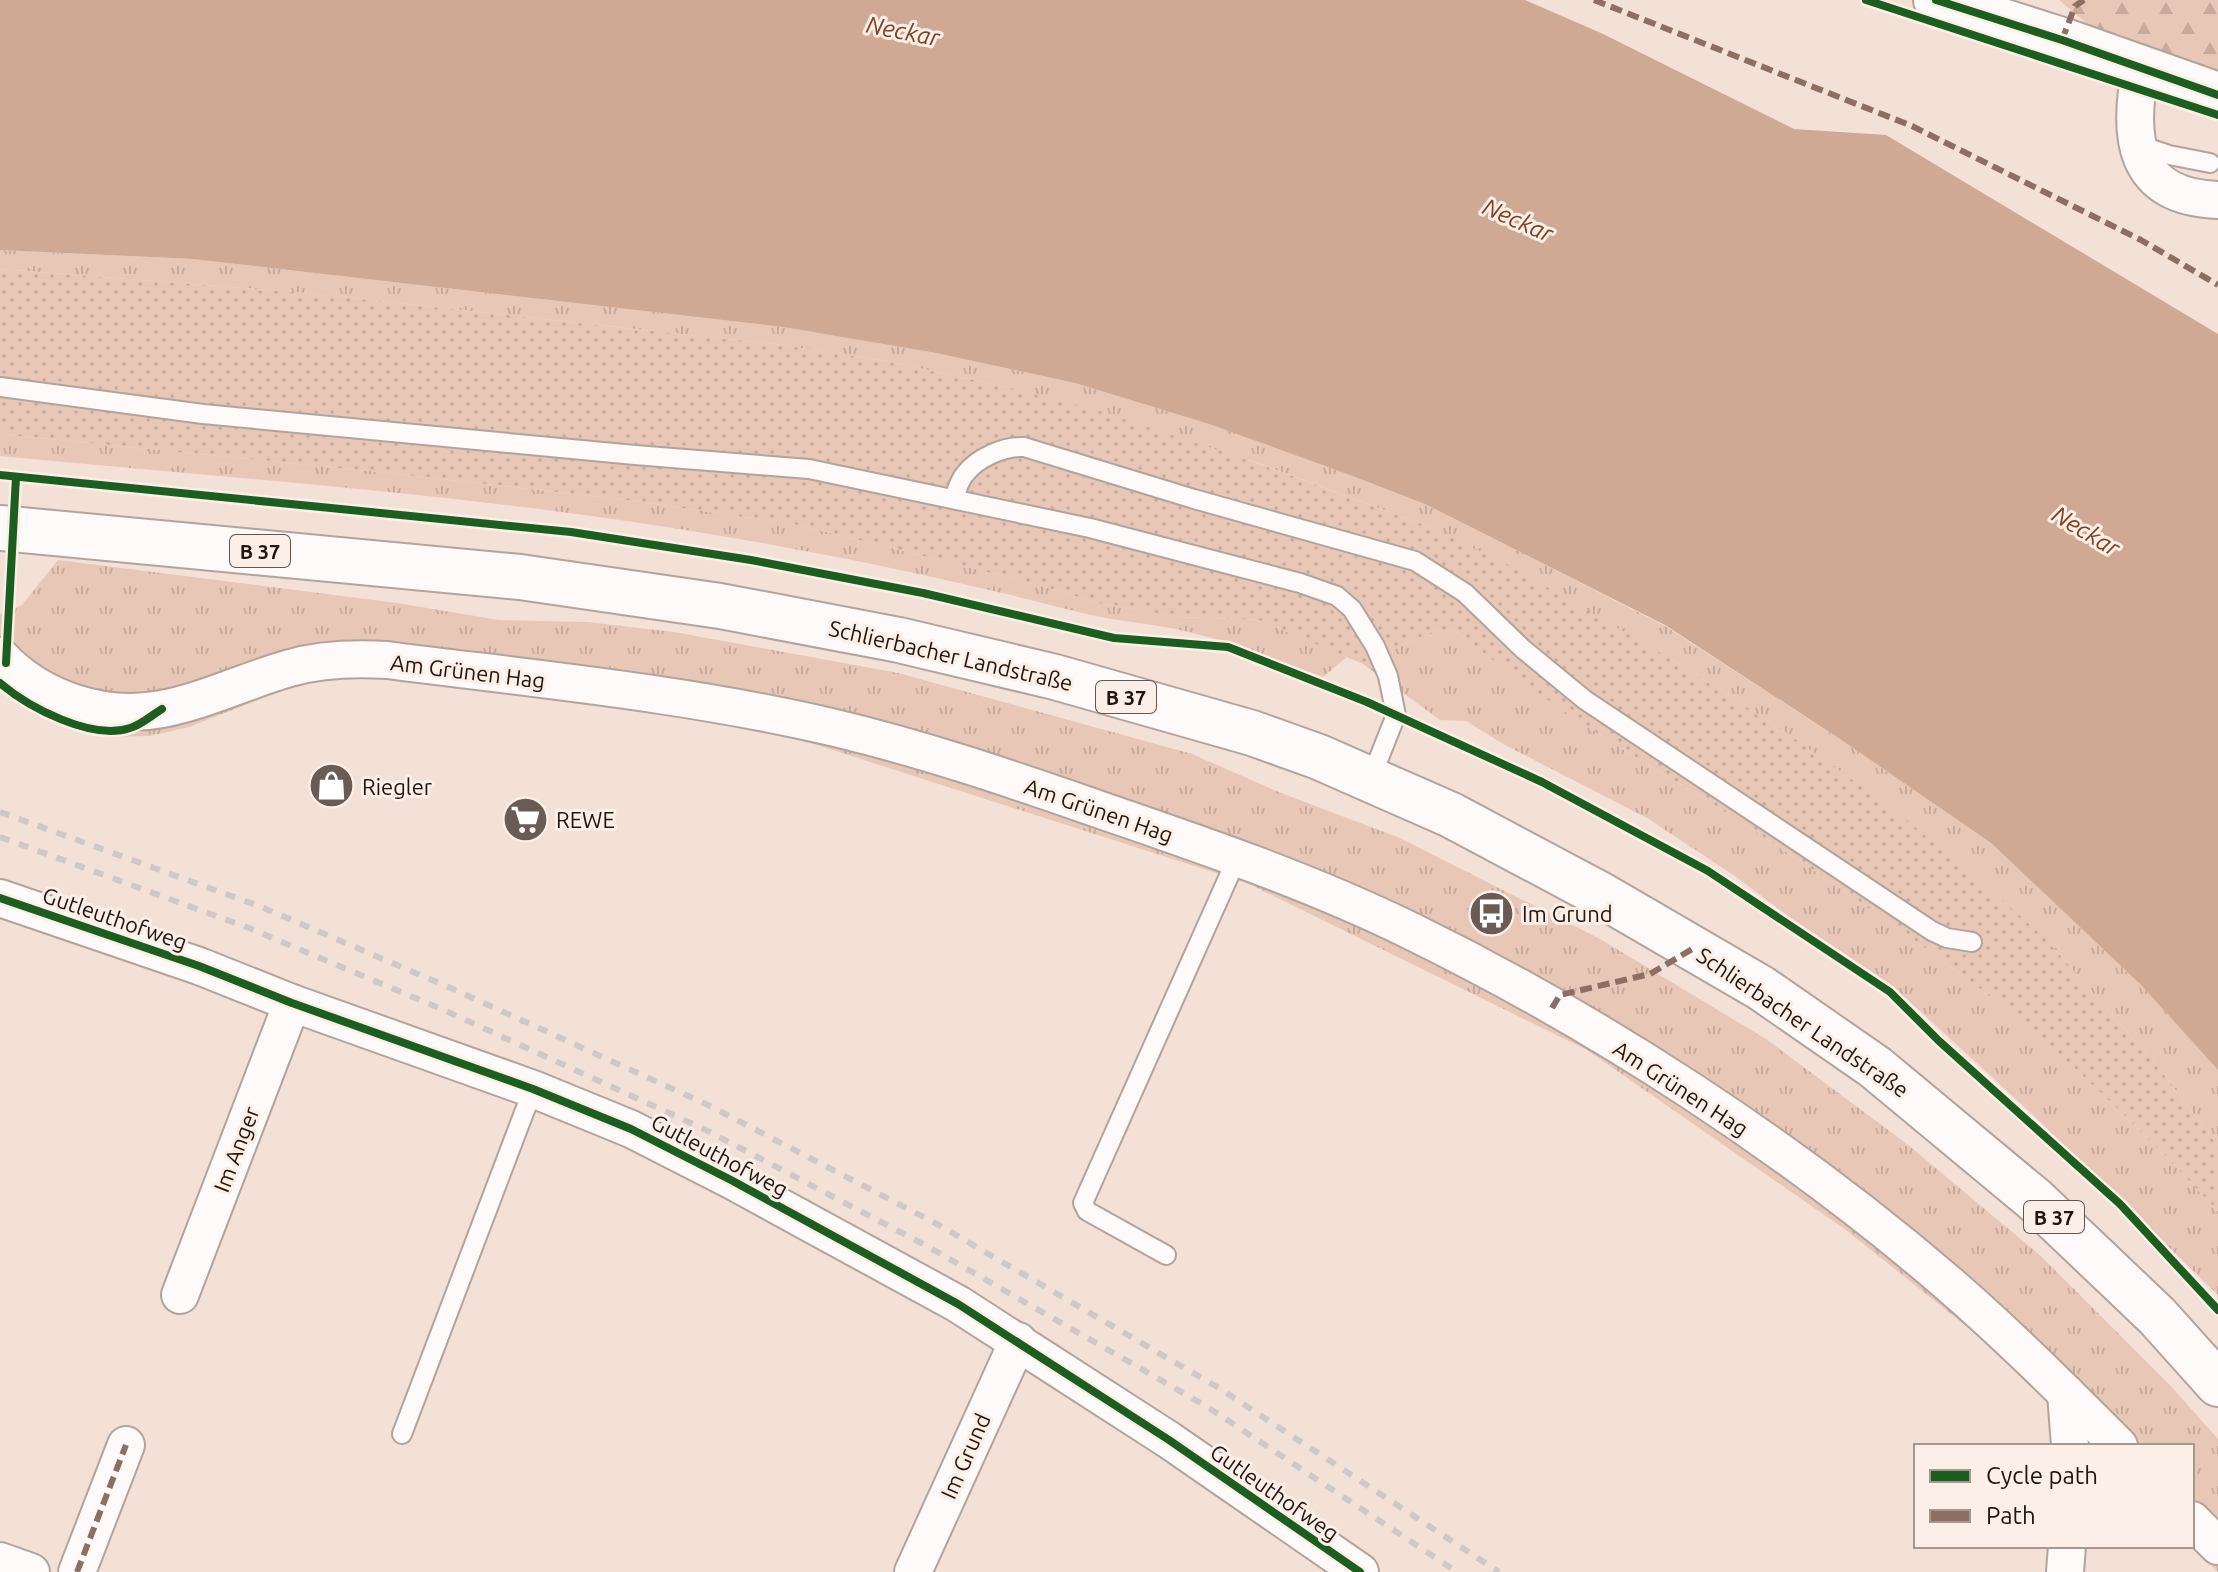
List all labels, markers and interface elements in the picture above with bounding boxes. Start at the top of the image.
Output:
water label: Neckar [864,11,943,51]
water label: Neckar [1479,193,1558,248]
water label: Neckar [2047,500,2125,562]
road number: B 37 [230,535,290,567]
street label: Schlierbacher Landstraße [827,615,1075,695]
street label: Am Grünen Hag [389,649,547,693]
road number: B 37 [1096,681,1156,713]
shop icon: Riegler [307,762,355,810]
street label: Am Grünen Hag [1021,773,1177,847]
place label: Riegler [362,774,433,799]
supermarket icon: REWE [501,795,549,843]
place label: REWE [556,807,615,832]
street label: Gutleuthofweg [40,882,190,954]
bus stop icon: Im Grund [1467,889,1515,937]
place label: Im Grund [1522,901,1613,926]
street label: Schlierbacher Landstraße [1693,942,1913,1102]
street label: Am Grünen Hag [1609,1035,1753,1141]
street label: Im Anger [208,1102,264,1195]
street label: Gutleuthofweg [647,1109,793,1201]
road number: B 37 [2024,1201,2084,1233]
street label: Im Grund [935,1410,995,1502]
street label: Gutleuthofweg [1206,1438,1344,1546]
legend [1914,1444,2194,1548]
text: Cycle path [1986,1462,2098,1489]
text: Path [1986,1502,2036,1529]

